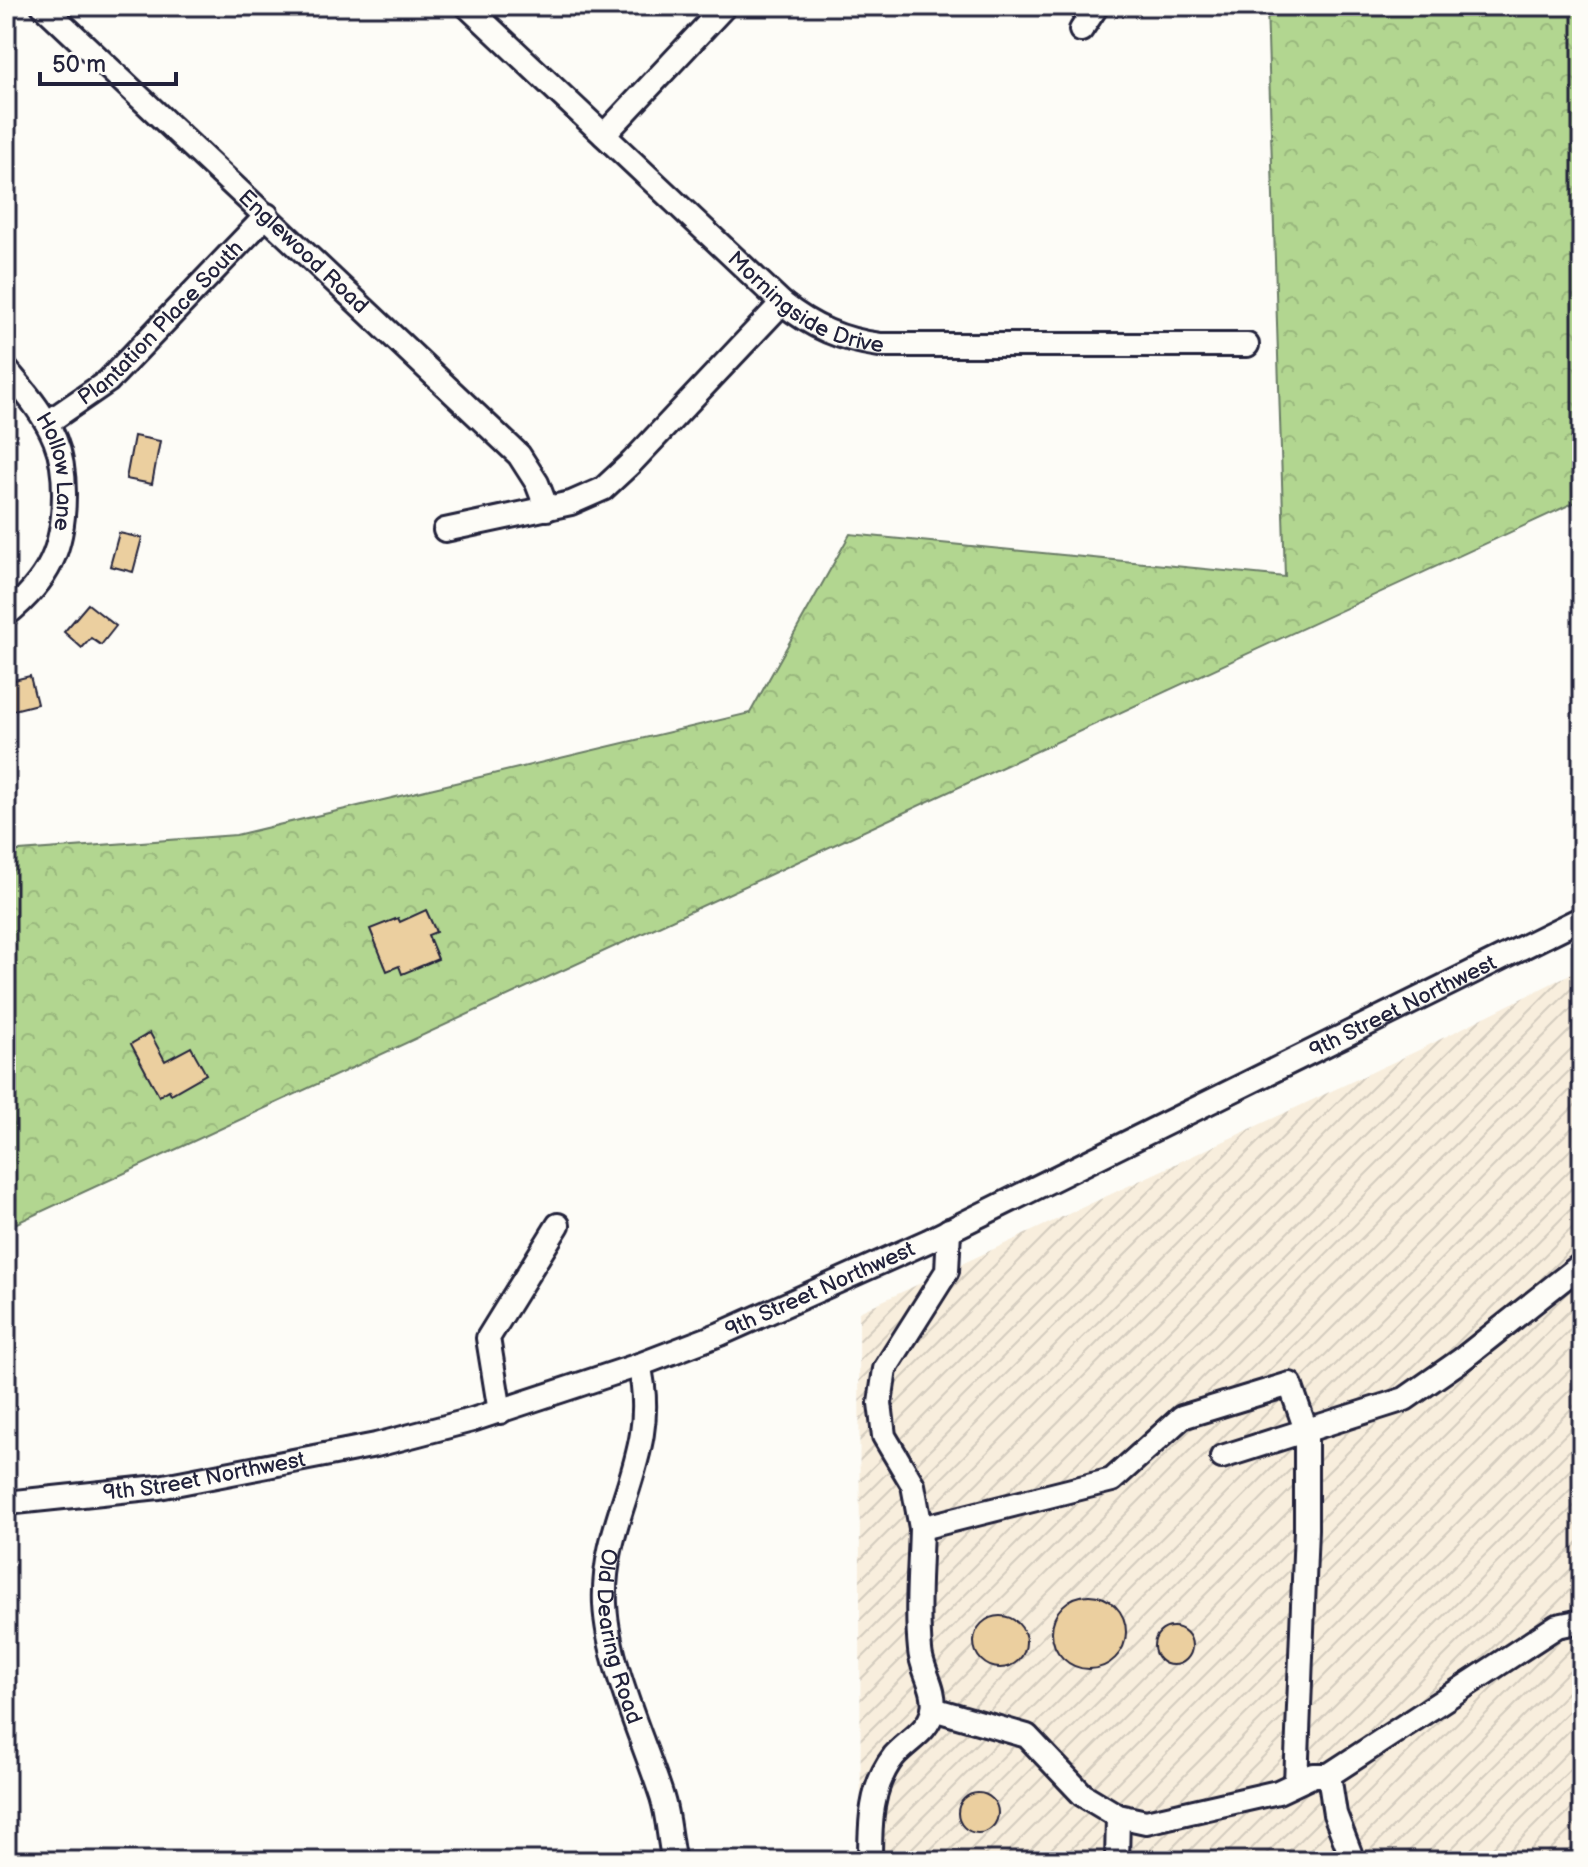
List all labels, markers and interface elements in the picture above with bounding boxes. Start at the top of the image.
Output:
scale bar [40,36,176,86]
text: 50 m [52,50,106,79]
street label: Englewood Road [233,184,374,319]
street label: Plantation Place South [73,235,249,411]
street label: Morningside Drive [722,245,886,359]
street label: Hollow Lane [30,407,78,533]
street label: 9th Street Northwest [1305,949,1501,1064]
street label: 9th Street Northwest [721,1235,919,1343]
street label: 9th Street Northwest [102,1445,308,1506]
street label: Old Dearing Road [591,1546,648,1728]

